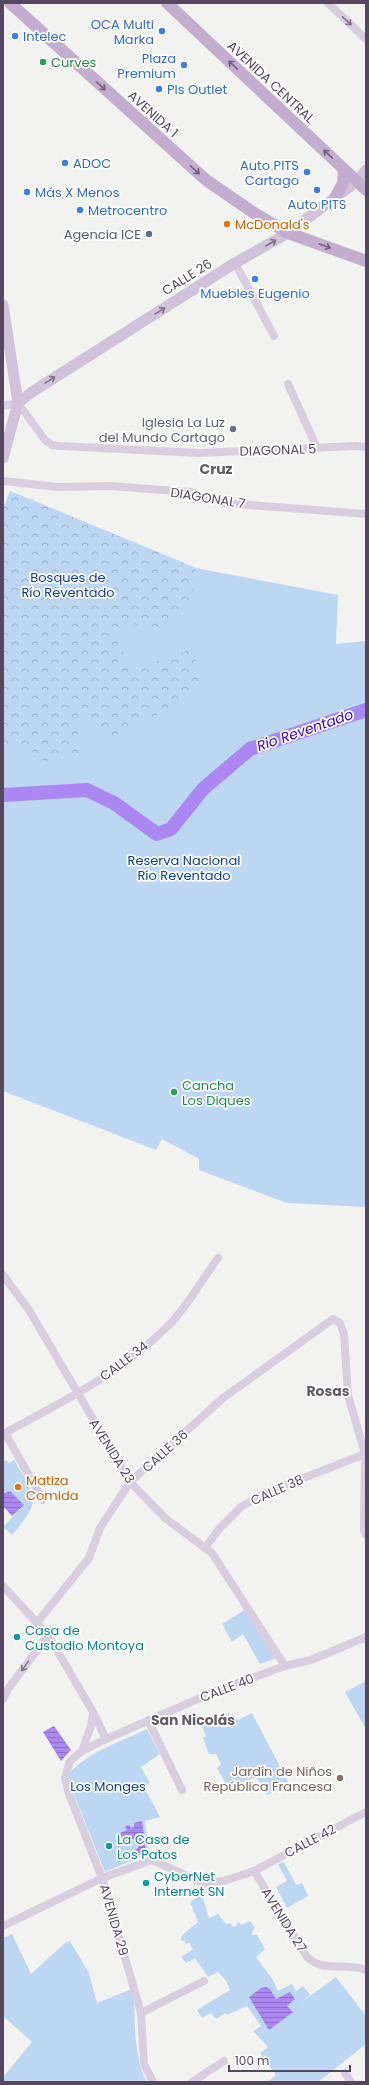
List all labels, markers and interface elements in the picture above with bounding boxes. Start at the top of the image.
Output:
place label: OCA Multi Marka [91,15,154,49]
one-way arrow [342,16,352,26]
marker: OCA Multi Marka [157,26,167,36]
place label: Intelec [23,27,67,46]
marker: Intelec [10,31,20,41]
street label: AVENIDA CENTRAL [223,36,319,128]
place label: Plaza Premium [117,49,176,83]
place label: Curves [51,53,97,72]
marker: Curves [38,57,48,67]
marker: Plaza Premium [179,60,189,70]
one-way arrow [228,60,238,70]
place label: Pls Outlet [167,80,228,99]
one-way arrow [96,81,106,90]
marker: Pls Outlet [154,84,164,94]
street label: AVENIDA 1 [124,86,182,142]
one-way arrow [323,149,333,159]
place label: ADOC [73,154,111,173]
place label: Auto PITS Cartago [240,156,299,190]
marker: ADOC [60,158,70,168]
one-way arrow [190,166,201,175]
marker: Auto PITS Cartago [302,167,312,177]
place label: Más X Menos [35,183,120,202]
marker: Auto PITS [312,185,322,195]
marker: Más X Menos [22,187,32,197]
place label: Auto PITS [288,195,347,214]
place label: Metrocentro [88,201,167,220]
marker: Metrocentro [75,205,85,215]
place label: McDonald's [235,215,310,234]
marker: McDonald's [222,219,232,229]
place label: Agencia ICE [64,225,141,244]
marker: Agencia ICE [144,229,154,239]
one-way arrow [265,238,277,246]
one-way arrow [318,243,330,251]
street label: CALLE 26 [158,254,216,300]
marker: Muebles Eugenio [250,274,260,284]
place label: Muebles Eugenio [200,284,310,303]
one-way arrow [154,307,165,315]
one-way arrow [44,376,55,384]
place label: Iglesia La Luz del Mundo Cartago [99,413,225,447]
marker: Iglesia La Luz del Mundo Cartago [228,424,238,434]
street label: DIAGONAL 5 [239,439,317,461]
district label: Cruz [199,459,233,479]
street label: DIAGONAL 7 [169,483,247,513]
park label: Bosques de Río Reventado [21,568,115,602]
water label: Rio Reventado [254,704,356,756]
park label: Reserva Nacional Río Reventado [128,851,240,885]
place label: Cancha Los Diques [182,1076,251,1110]
marker: Cancha Los Diques [169,1087,179,1097]
street label: CALLE 34 [96,1337,152,1385]
district label: Rosas [306,1381,350,1401]
street label: AVENIDA 23 [85,1415,139,1487]
street label: CALLE 36 [138,1425,192,1477]
street label: CALLE 38 [248,1470,306,1510]
place label: Matiza Comida [26,1471,79,1505]
marker: Matiza Comida [13,1482,23,1492]
place label: Casa de Custodio Montoya [25,1621,144,1655]
marker: Casa de Custodio Montoya [12,1632,22,1642]
one-way arrow [20,1660,29,1671]
street label: CALLE 40 [197,1669,257,1707]
district label: San Nicolás [151,1710,235,1730]
place label: Jardín de Niños República Francesa [204,1762,332,1796]
marker: Jardín de Niños República Francesa [335,1773,345,1783]
park label: Los Monges [70,1777,146,1796]
street label: CALLE 42 [281,1820,339,1862]
place label: La Casa de Los Patos [117,1830,190,1864]
marker: La Casa de Los Patos [104,1841,114,1851]
place label: CyberNet Internet SN [154,1867,225,1901]
marker: CyberNet Internet SN [141,1878,151,1888]
street label: AVENIDA 29 [95,1882,133,1958]
street label: AVENIDA 27 [257,1884,311,1956]
scale bar [229,2047,350,2073]
text: 100 m [235,2052,269,2069]

